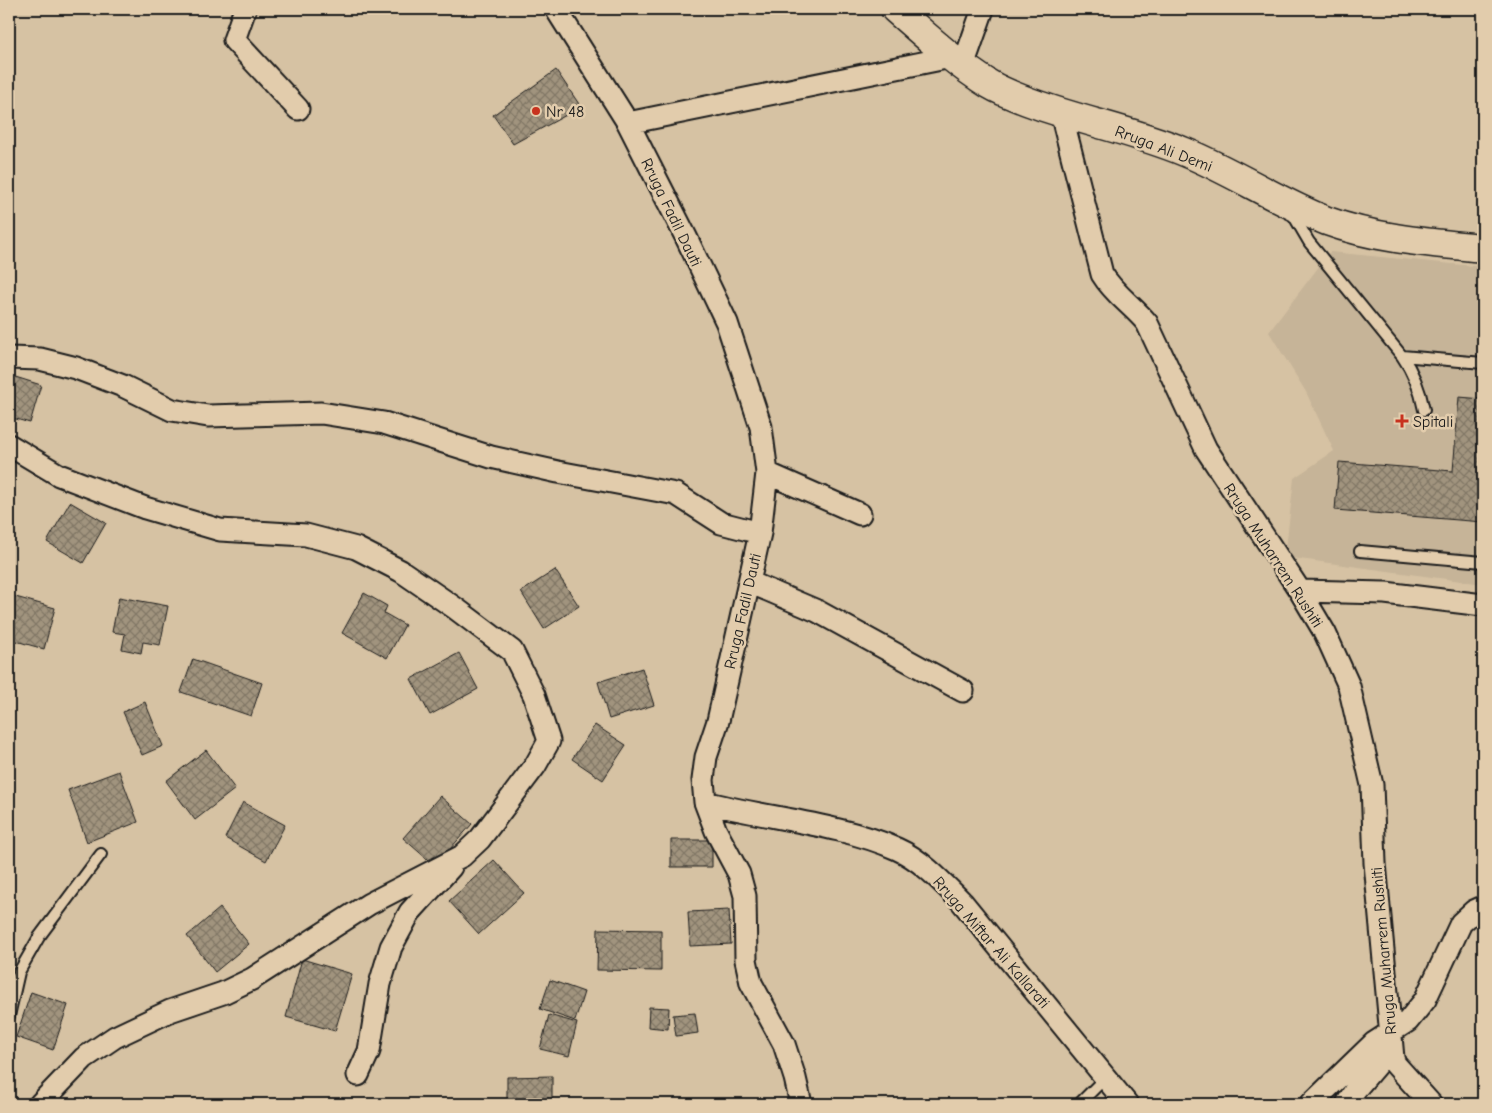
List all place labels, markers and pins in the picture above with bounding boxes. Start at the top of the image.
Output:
place label: Nr 48 [546,103,584,121]
marker: Nr 48 [530,105,542,117]
place label: Spitali [1413,413,1453,431]
marker: Spitali [1395,414,1409,428]

